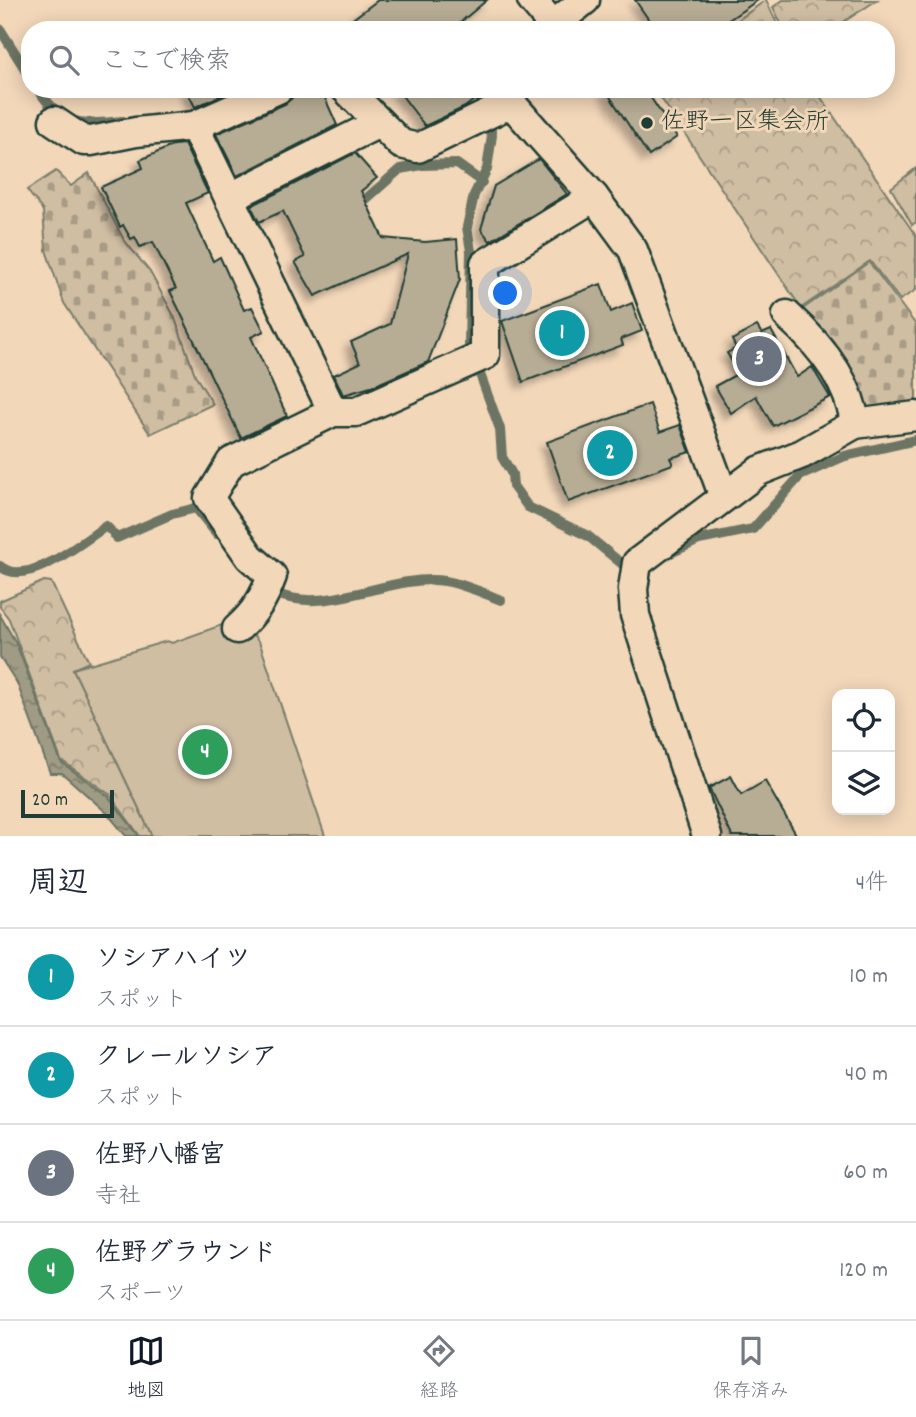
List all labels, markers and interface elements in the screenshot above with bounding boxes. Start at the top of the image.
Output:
search box [21,21,895,98]
icon: search [45,41,83,79]
text: ここで検索 [101,44,231,81]
place label: 佐野一区集会所 [661,106,829,140]
marker: 佐野一区集会所 [639,115,655,131]
your location [488,276,522,310]
pin: 1 [539,307,585,359]
pin: 3 [736,333,782,385]
pin: 2 [587,427,633,479]
map controls [832,689,895,815]
button: locate [832,689,895,752]
pin: 4 [182,726,228,778]
button: layers [832,752,895,815]
scale bar [21,787,114,819]
text: 20 m [32,788,68,815]
text: 周辺 [28,864,88,907]
text: 4件 [855,868,888,901]
text: ソシアハイツ [95,942,250,979]
text: 1 [48,961,54,994]
text: 10 m [849,961,888,994]
text: スポット [95,985,187,1018]
text: クレールソシア [95,1040,278,1077]
text: 2 [46,1059,56,1092]
text: 40 m [845,1059,888,1092]
text: スポット [95,1083,187,1116]
text: 佐野八幡宮 [95,1138,225,1175]
text: 3 [46,1157,56,1190]
text: 60 m [843,1157,888,1190]
text: 寺社 [95,1181,141,1214]
text: 佐野グラウンド [95,1236,277,1273]
text: 4 [46,1255,56,1288]
text: 120 m [839,1255,888,1288]
text: スポーツ [95,1279,187,1312]
tab: 地図 [127,1332,165,1406]
tab: 経路 [420,1332,458,1406]
tab: 保存済み [713,1332,789,1406]

